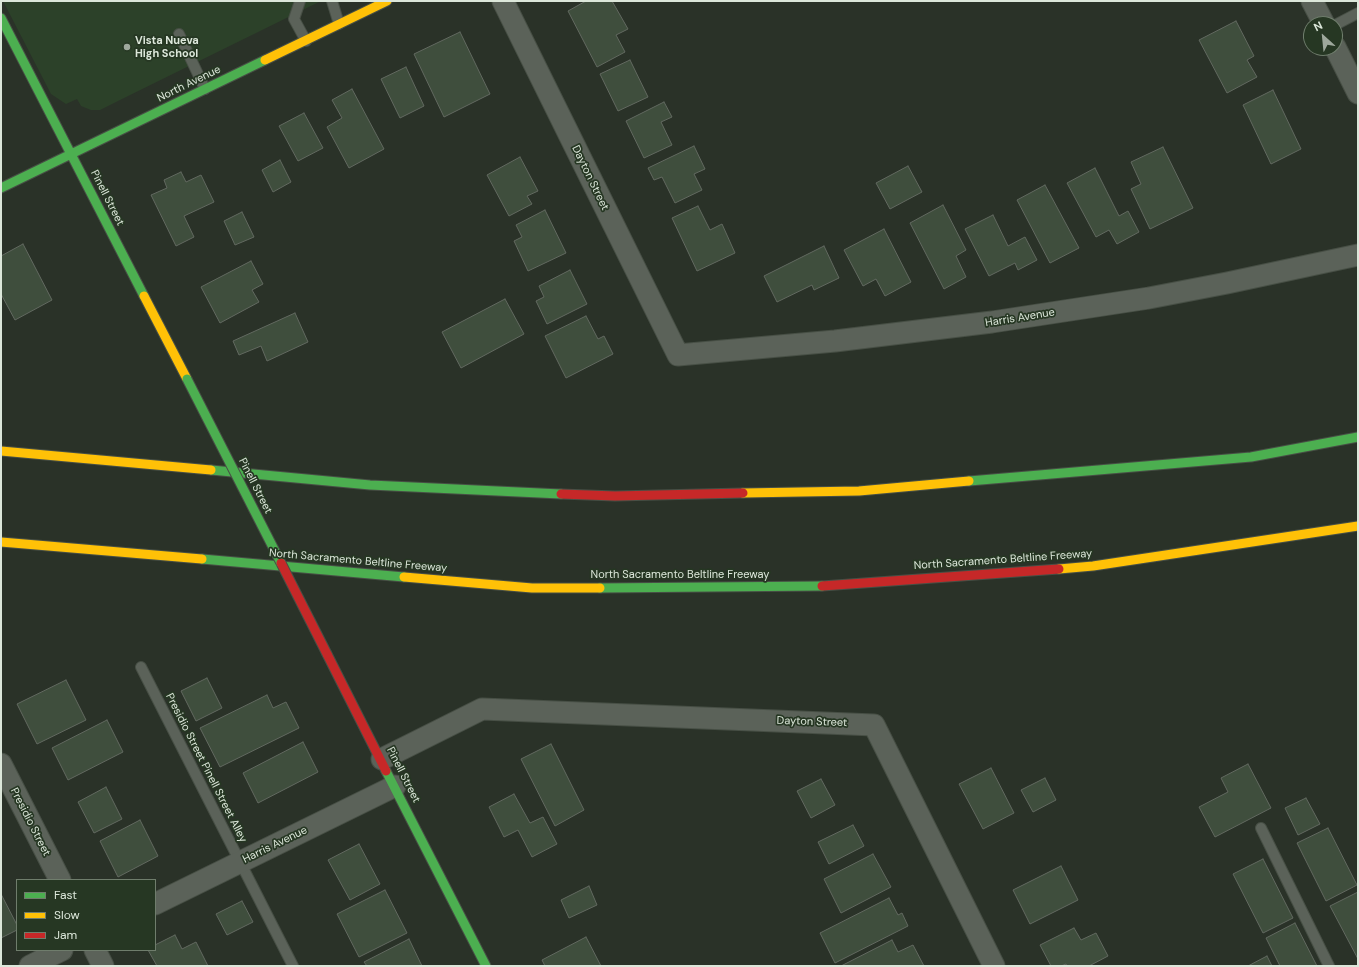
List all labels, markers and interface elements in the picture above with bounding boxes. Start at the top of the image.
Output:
north arrow [1303,16,1343,56]
text: N [1311,18,1325,34]
place label: Vista Nueva High School [135,34,199,60]
marker: Vista Nueva High School [122,42,132,52]
street label: North Avenue [155,63,223,105]
street label: Dayton Street [569,143,611,213]
street label: Pinell Street [87,168,127,228]
street label: Harris Avenue [984,306,1056,330]
street label: Pinell Street [235,456,275,516]
street label: North Sacramento Beltline Freeway [268,547,448,575]
street label: North Sacramento Beltline Freeway [913,547,1093,573]
street label: North Sacramento Beltline Freeway [591,568,769,582]
street label: Presidio Street Pinell Street Alley [163,691,249,845]
street label: Dayton Street [776,714,848,730]
street label: Pinell Street [383,745,423,805]
street label: Presidio Street [7,786,53,858]
street label: Harris Avenue [241,824,309,866]
legend [16,879,156,951]
text: Fast [54,887,77,903]
text: Slow [54,907,80,923]
text: Jam [54,927,77,943]

